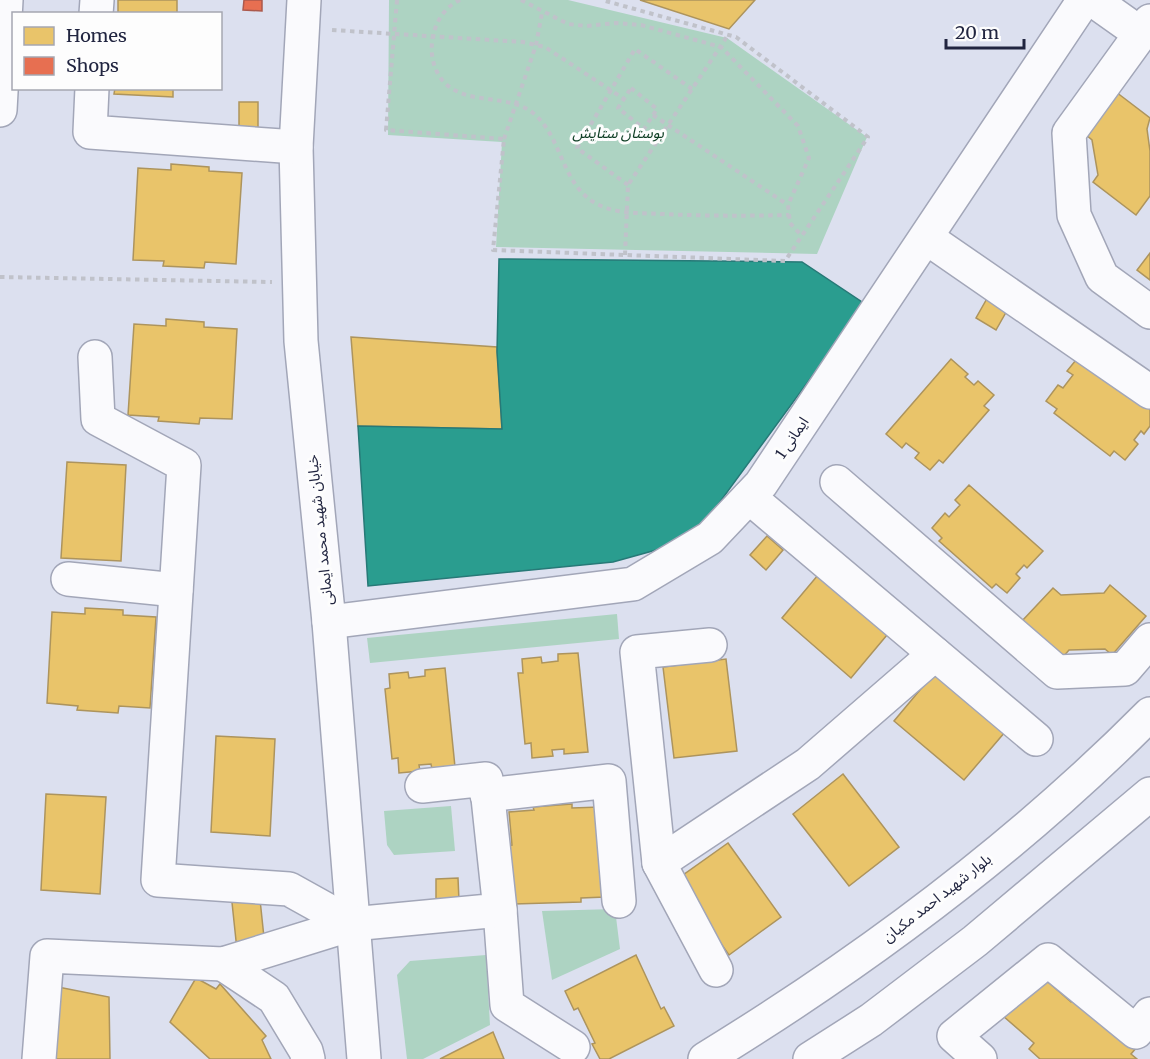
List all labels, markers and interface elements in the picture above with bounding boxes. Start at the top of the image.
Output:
legend [12,12,222,90]
scale bar [946,12,1024,50]
text: 20 m [955,21,999,44]
text: Homes [66,24,127,47]
text: Shops [66,54,119,77]
park label: بوستان ستایش [572,123,665,142]
street label: ایمانی 1 [771,413,812,462]
street label: خیابان شهید محمد ایمانی [302,454,337,606]
street label: بلوار شهید احمد مکیان [878,849,995,946]

